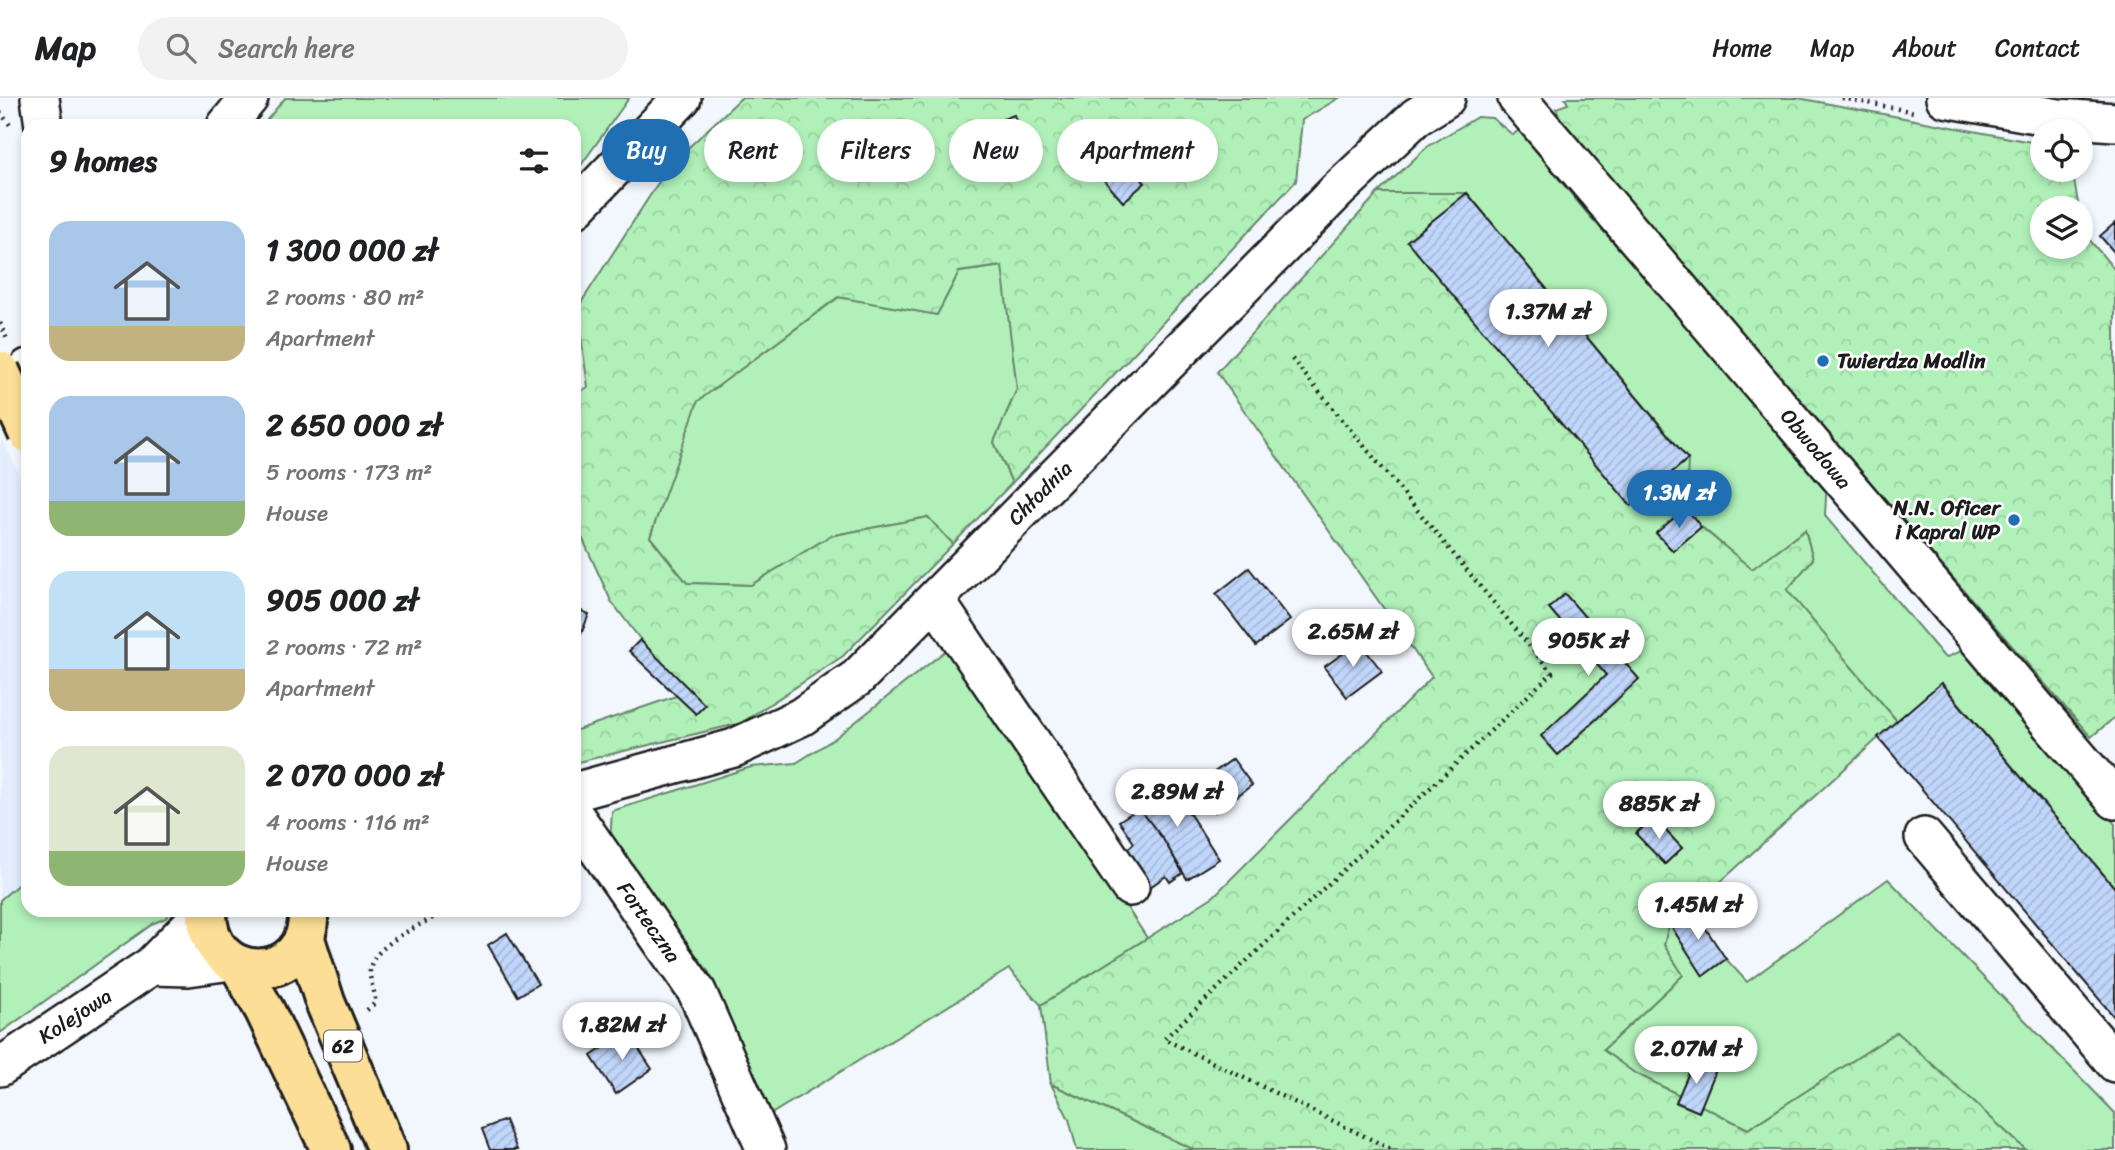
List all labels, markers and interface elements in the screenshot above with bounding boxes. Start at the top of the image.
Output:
search box [138,17,628,80]
text: Map [35,19,96,77]
text: Search here [218,25,355,71]
text: Home [1712,27,1772,69]
text: Map [1810,27,1854,69]
text: About [1892,27,1957,69]
text: Contact [1995,27,2080,69]
icon: search [162,29,200,67]
chip: Buy [602,119,690,182]
chip: Rent [704,119,803,182]
chip: Filters [817,119,935,182]
chip: New [949,119,1043,182]
chip: Apartment [1057,119,1218,182]
map controls [2030,119,2093,259]
button: locate [2030,119,2093,182]
text: 9 homes [49,134,157,188]
icon: filters [515,142,553,180]
button: layers [2030,196,2093,259]
text: 1 300 000 zł [266,223,438,277]
icon: home [105,249,189,333]
text: 2 rooms · 80 m² [266,277,424,318]
pin: 1.37M zł [1476,289,1620,349]
text: 1.37M zł [1505,291,1591,332]
text: Apartment [266,318,375,359]
place label: Twierdza Modlin [1837,342,1986,380]
marker: Twierdza Modlin [1815,353,1831,369]
text: 2 650 000 zł [266,398,442,452]
street label: Obwodowa [1770,400,1862,499]
icon: home [105,424,189,508]
street label: Chłodnia [998,451,1082,535]
text: 5 rooms · 173 m² [266,452,432,493]
pin: 1.3M zł [1614,470,1744,530]
text: 1.3M zł [1643,472,1715,513]
place label: N.N. Oficer i Kapral WP [1893,489,2002,551]
text: House [266,493,328,534]
marker: N.N. Oficer i Kapral WP [2006,512,2022,528]
text: 905 000 zł [266,573,418,627]
icon: home [105,599,189,683]
pin: 2.65M zł [1281,610,1425,669]
text: 2.65M zł [1308,611,1398,652]
pin: 905K zł [1523,618,1653,678]
text: 905K zł [1547,620,1629,661]
text: 2 rooms · 72 m² [266,627,422,668]
text: Apartment [266,668,375,709]
text: 2 070 000 zł [266,748,443,802]
pin: 2.89M zł [1105,770,1249,829]
text: 2.89M zł [1131,771,1223,812]
icon: home [105,774,189,858]
pin: 885K zł [1594,782,1724,841]
text: 885K zł [1619,783,1699,824]
text: 4 rooms · 116 m² [266,802,430,843]
text: House [266,843,328,884]
street label: Forteczna [607,873,691,971]
pin: 1.45M zł [1626,882,1770,942]
text: 1.45M zł [1654,884,1742,925]
street label: Kolejowa [30,977,120,1054]
pin: 1.82M zł [550,1002,694,1062]
text: 1.82M zł [578,1004,666,1045]
pin: 2.07M zł [1624,1026,1768,1086]
text: 2.07M zł [1650,1028,1742,1069]
road number: 62 [324,1030,362,1062]

